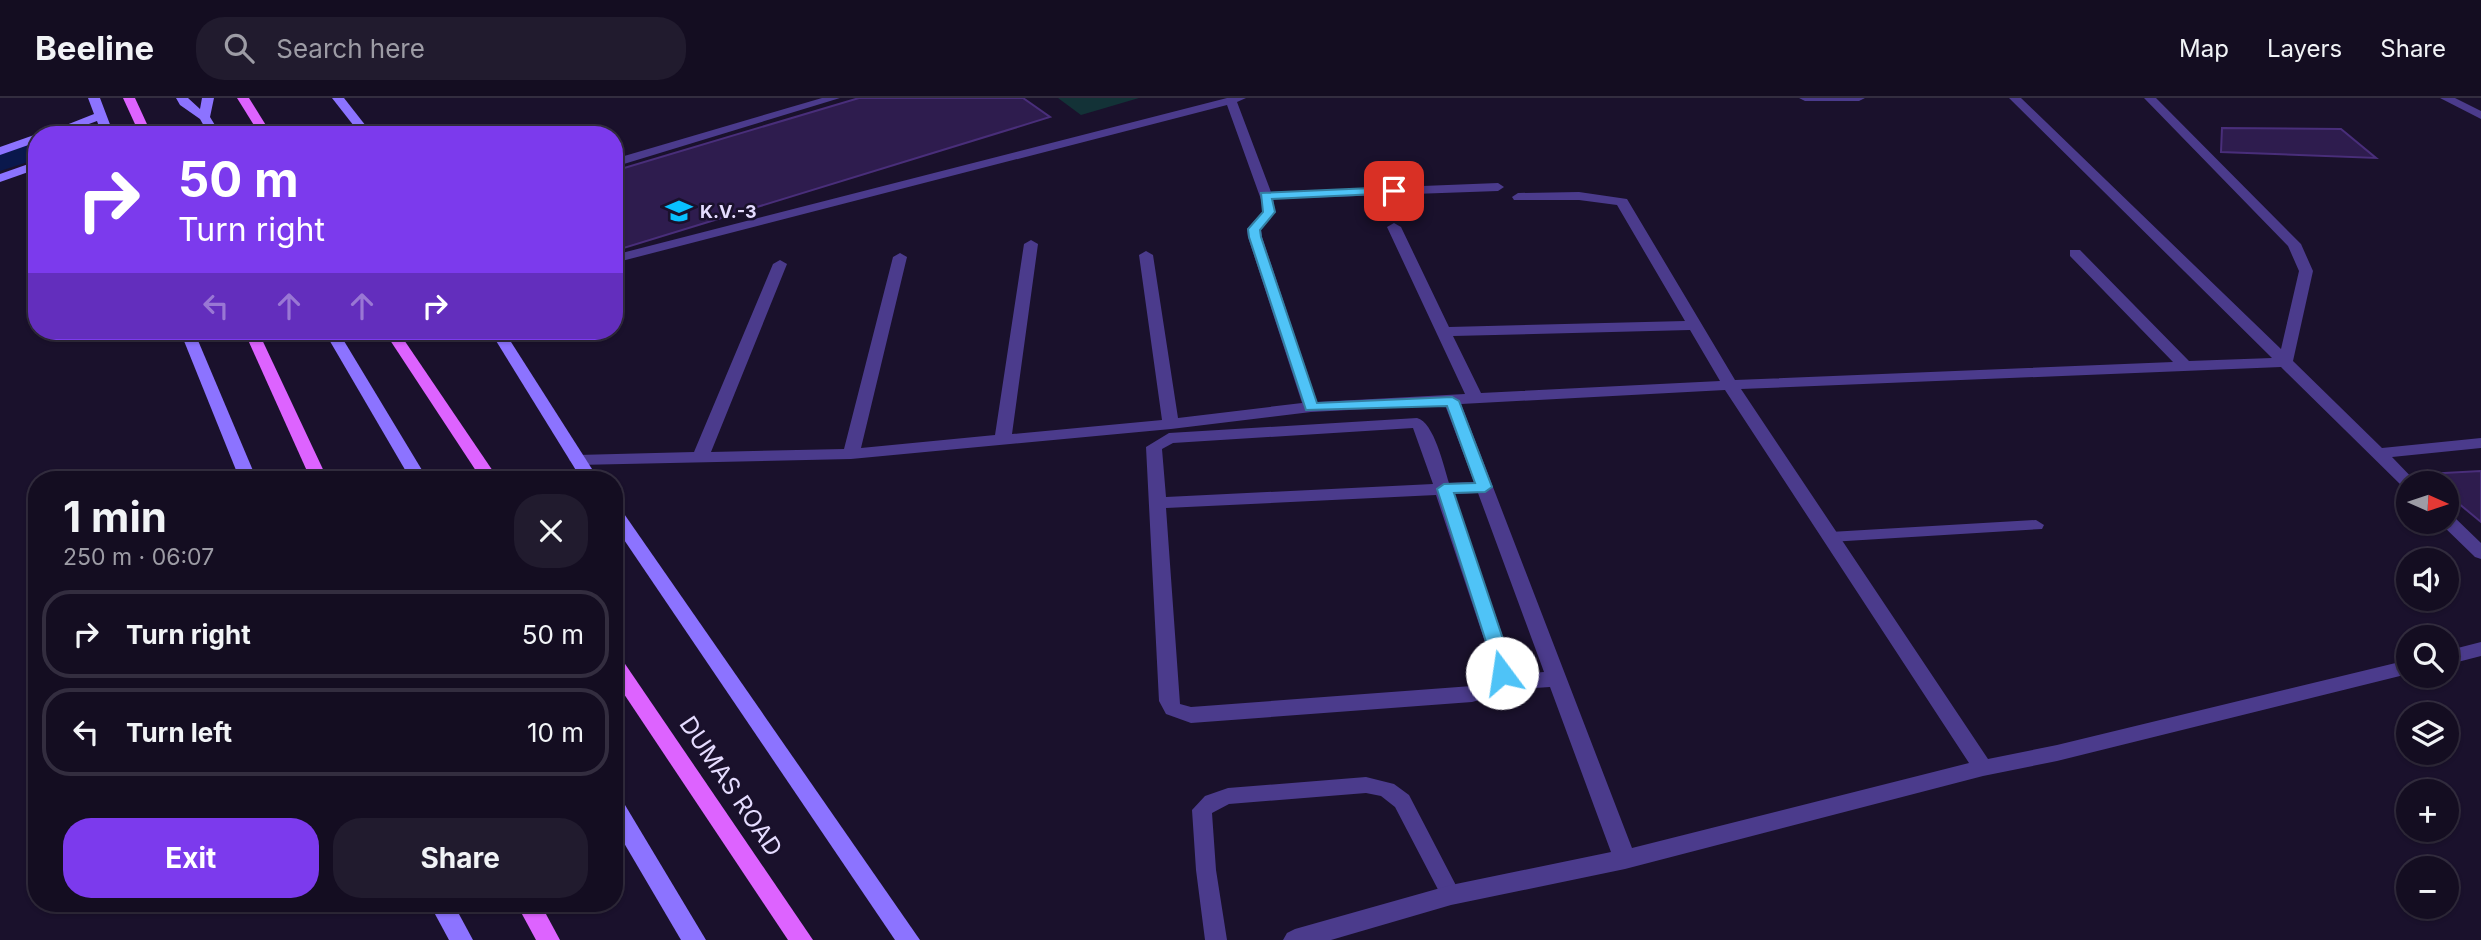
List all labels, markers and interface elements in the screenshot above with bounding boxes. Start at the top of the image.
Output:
search box [196,17,686,80]
text: Beeline [35,28,154,68]
icon: search [220,29,258,67]
text: Search here [276,33,425,64]
text: Map [2179,34,2229,63]
text: Layers [2267,34,2342,63]
text: Share [2380,34,2446,63]
text: 50 m [178,150,299,209]
icon: right [63,154,154,245]
pin [1364,161,1424,221]
icon: arrive [1375,172,1413,210]
school or university icon: K.V.-3 [664,196,694,226]
place label: K.V.-3 [700,201,757,222]
text: Turn right [178,210,325,249]
icon: left [197,287,235,325]
icon: ahead [270,287,308,325]
icon: ahead [343,287,381,325]
icon: right [416,287,454,325]
north arrow [2396,471,2459,534]
map controls [2396,471,2459,919]
text: 1 min [63,491,167,542]
button: close [514,494,588,568]
text: 250 m · 06:07 [63,543,214,571]
button: sound [2396,548,2459,611]
icon: right [67,615,105,653]
text: Turn right [126,619,251,650]
text: 50 m [522,619,584,650]
button: search [2396,625,2459,688]
position arrow [1465,636,1539,710]
button: layers [2396,702,2459,765]
street label: DUMAS ROAD [674,711,788,861]
icon: left [67,713,105,751]
text: Turn left [126,717,232,748]
text: 10 m [527,717,584,748]
button: + [2396,779,2459,842]
button: Exit [63,818,319,898]
button: Share [333,818,588,898]
button: − [2396,856,2459,919]

